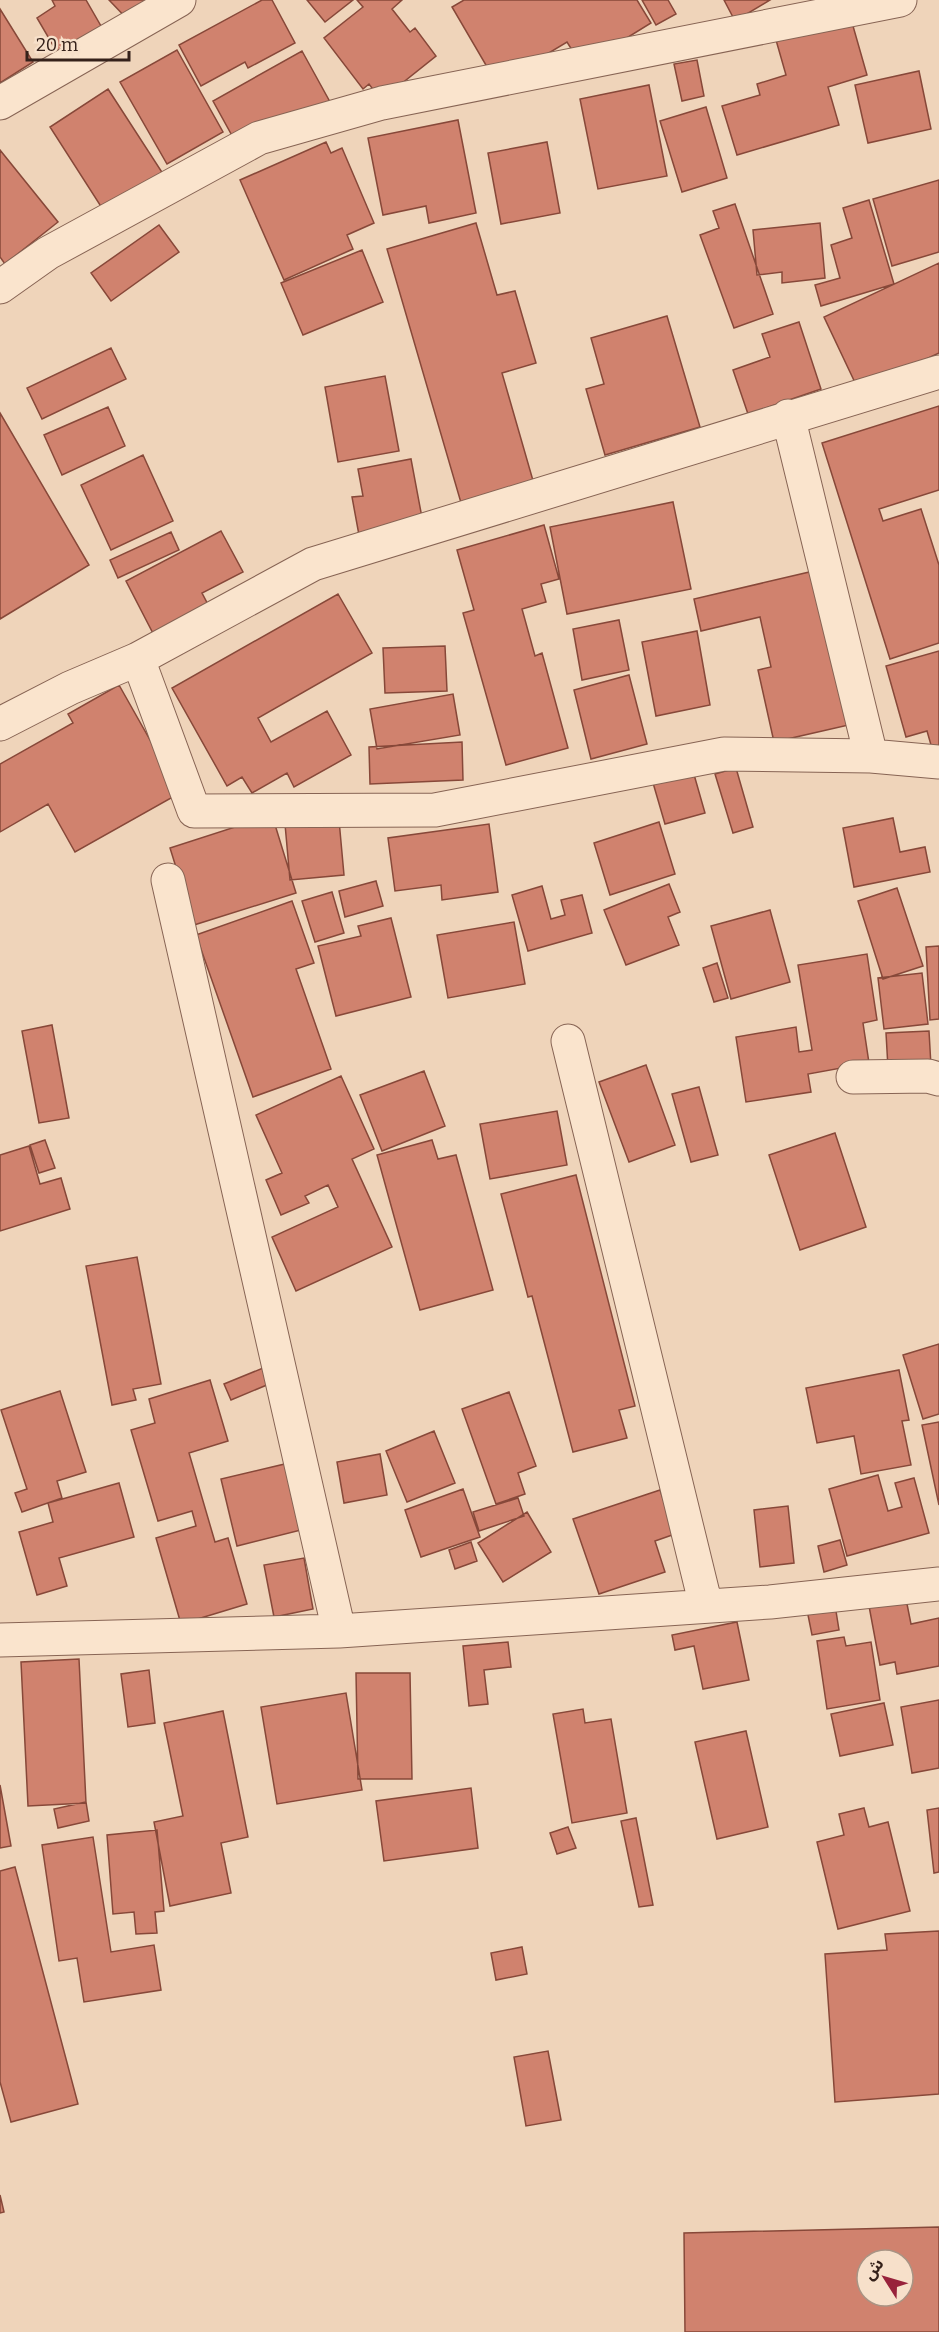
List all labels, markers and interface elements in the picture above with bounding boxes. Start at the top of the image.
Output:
scale bar [27,24,129,62]
text: 20 m [36,34,78,56]
north arrow [855,2248,915,2308]
text: ش [859,2255,888,2284]

